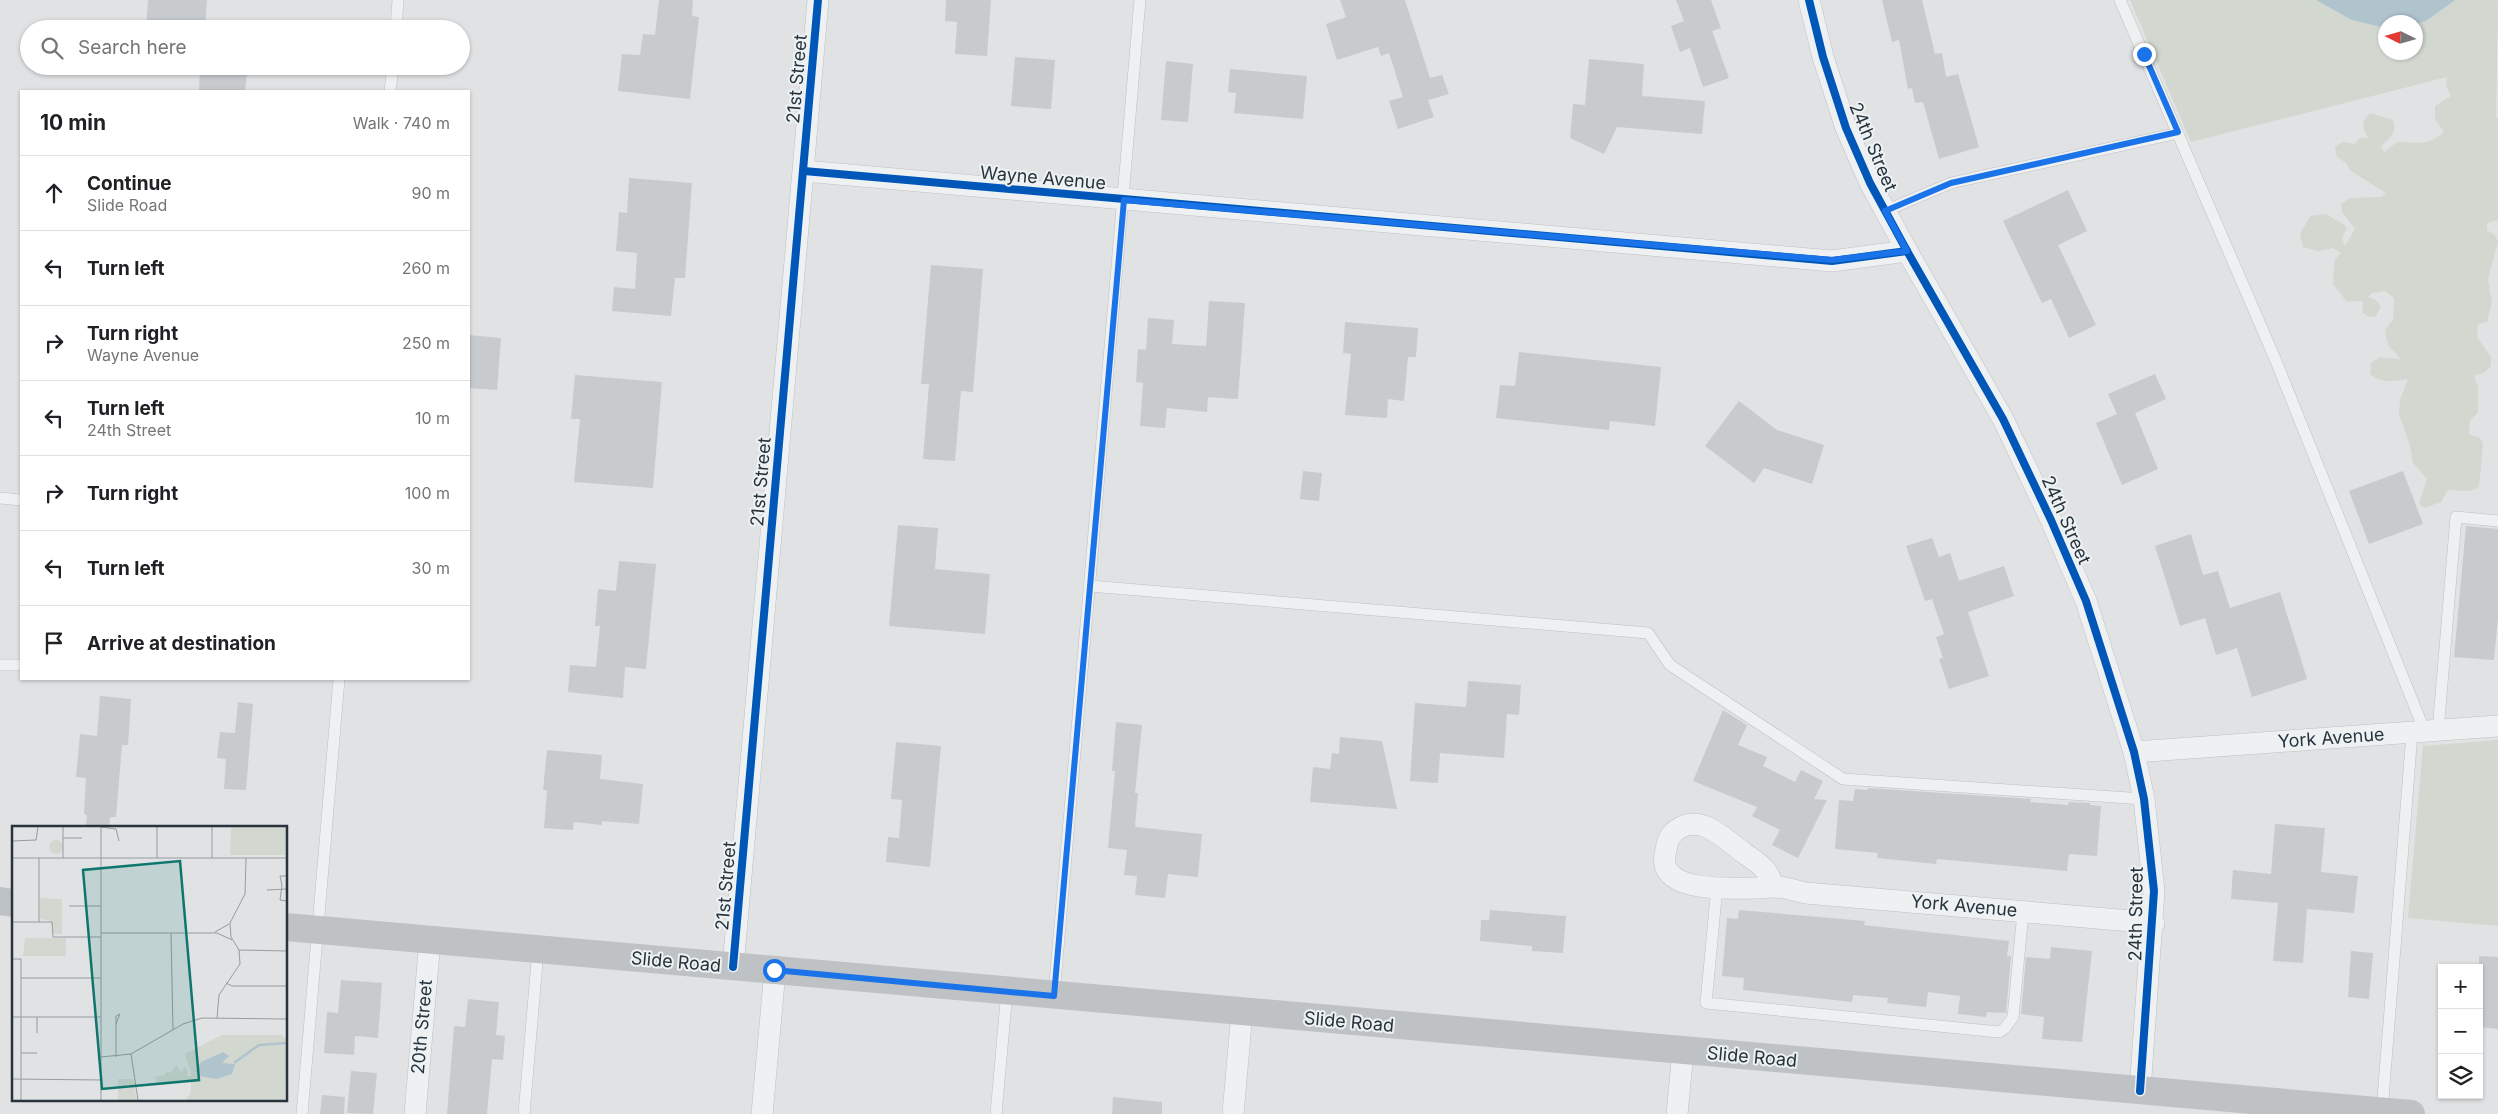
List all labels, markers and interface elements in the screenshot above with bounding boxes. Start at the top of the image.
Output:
north arrow [2378,15,2423,60]
search box [20,20,470,75]
street label: 21st Street [782,33,811,124]
icon: search [38,34,66,62]
text: Search here [78,36,187,59]
route end [2133,43,2156,66]
street label: 24th Street [1845,99,1902,195]
text: 10 min [40,110,106,135]
text: Walk · 740 m [353,113,450,133]
street label: Wayne Avenue [979,162,1107,193]
text: Continue [87,172,172,195]
icon: ahead [40,179,68,207]
text: 90 m [411,183,450,203]
text: Slide Road [87,195,167,215]
icon: left [40,254,68,282]
text: Turn left [87,257,165,280]
text: 260 m [402,258,450,278]
text: Turn right [87,322,178,345]
icon: right [40,329,68,357]
text: 250 m [402,333,450,353]
text: Wayne Avenue [87,345,199,365]
text: Turn left [87,397,165,420]
icon: left [40,404,68,432]
text: 10 m [415,408,450,428]
text: 24th Street [87,420,171,440]
street label: 21st Street [746,436,775,527]
street label: 24th Street [2038,472,2095,567]
icon: right [40,479,68,507]
text: Turn right [87,482,178,505]
text: 100 m [405,483,450,503]
icon: left [40,554,68,582]
text: Turn left [87,557,165,580]
text: 30 m [412,558,450,578]
icon: arrive [40,629,68,657]
text: Arrive at destination [87,632,276,655]
street label: York Avenue [2277,723,2385,752]
inset map [12,826,288,1102]
street label: 21st Street [711,840,740,931]
street label: 24th Street [2124,866,2147,962]
street label: York Avenue [1910,890,2018,921]
street label: Slide Road [630,947,722,976]
route start [763,959,786,982]
map controls [2438,964,2483,1099]
button: + [2438,964,2483,1009]
street label: 20th Street [407,979,436,1075]
street label: Slide Road [1303,1007,1395,1036]
button: − [2438,1009,2483,1054]
street label: Slide Road [1706,1042,1798,1071]
button: layers [2438,1054,2483,1099]

